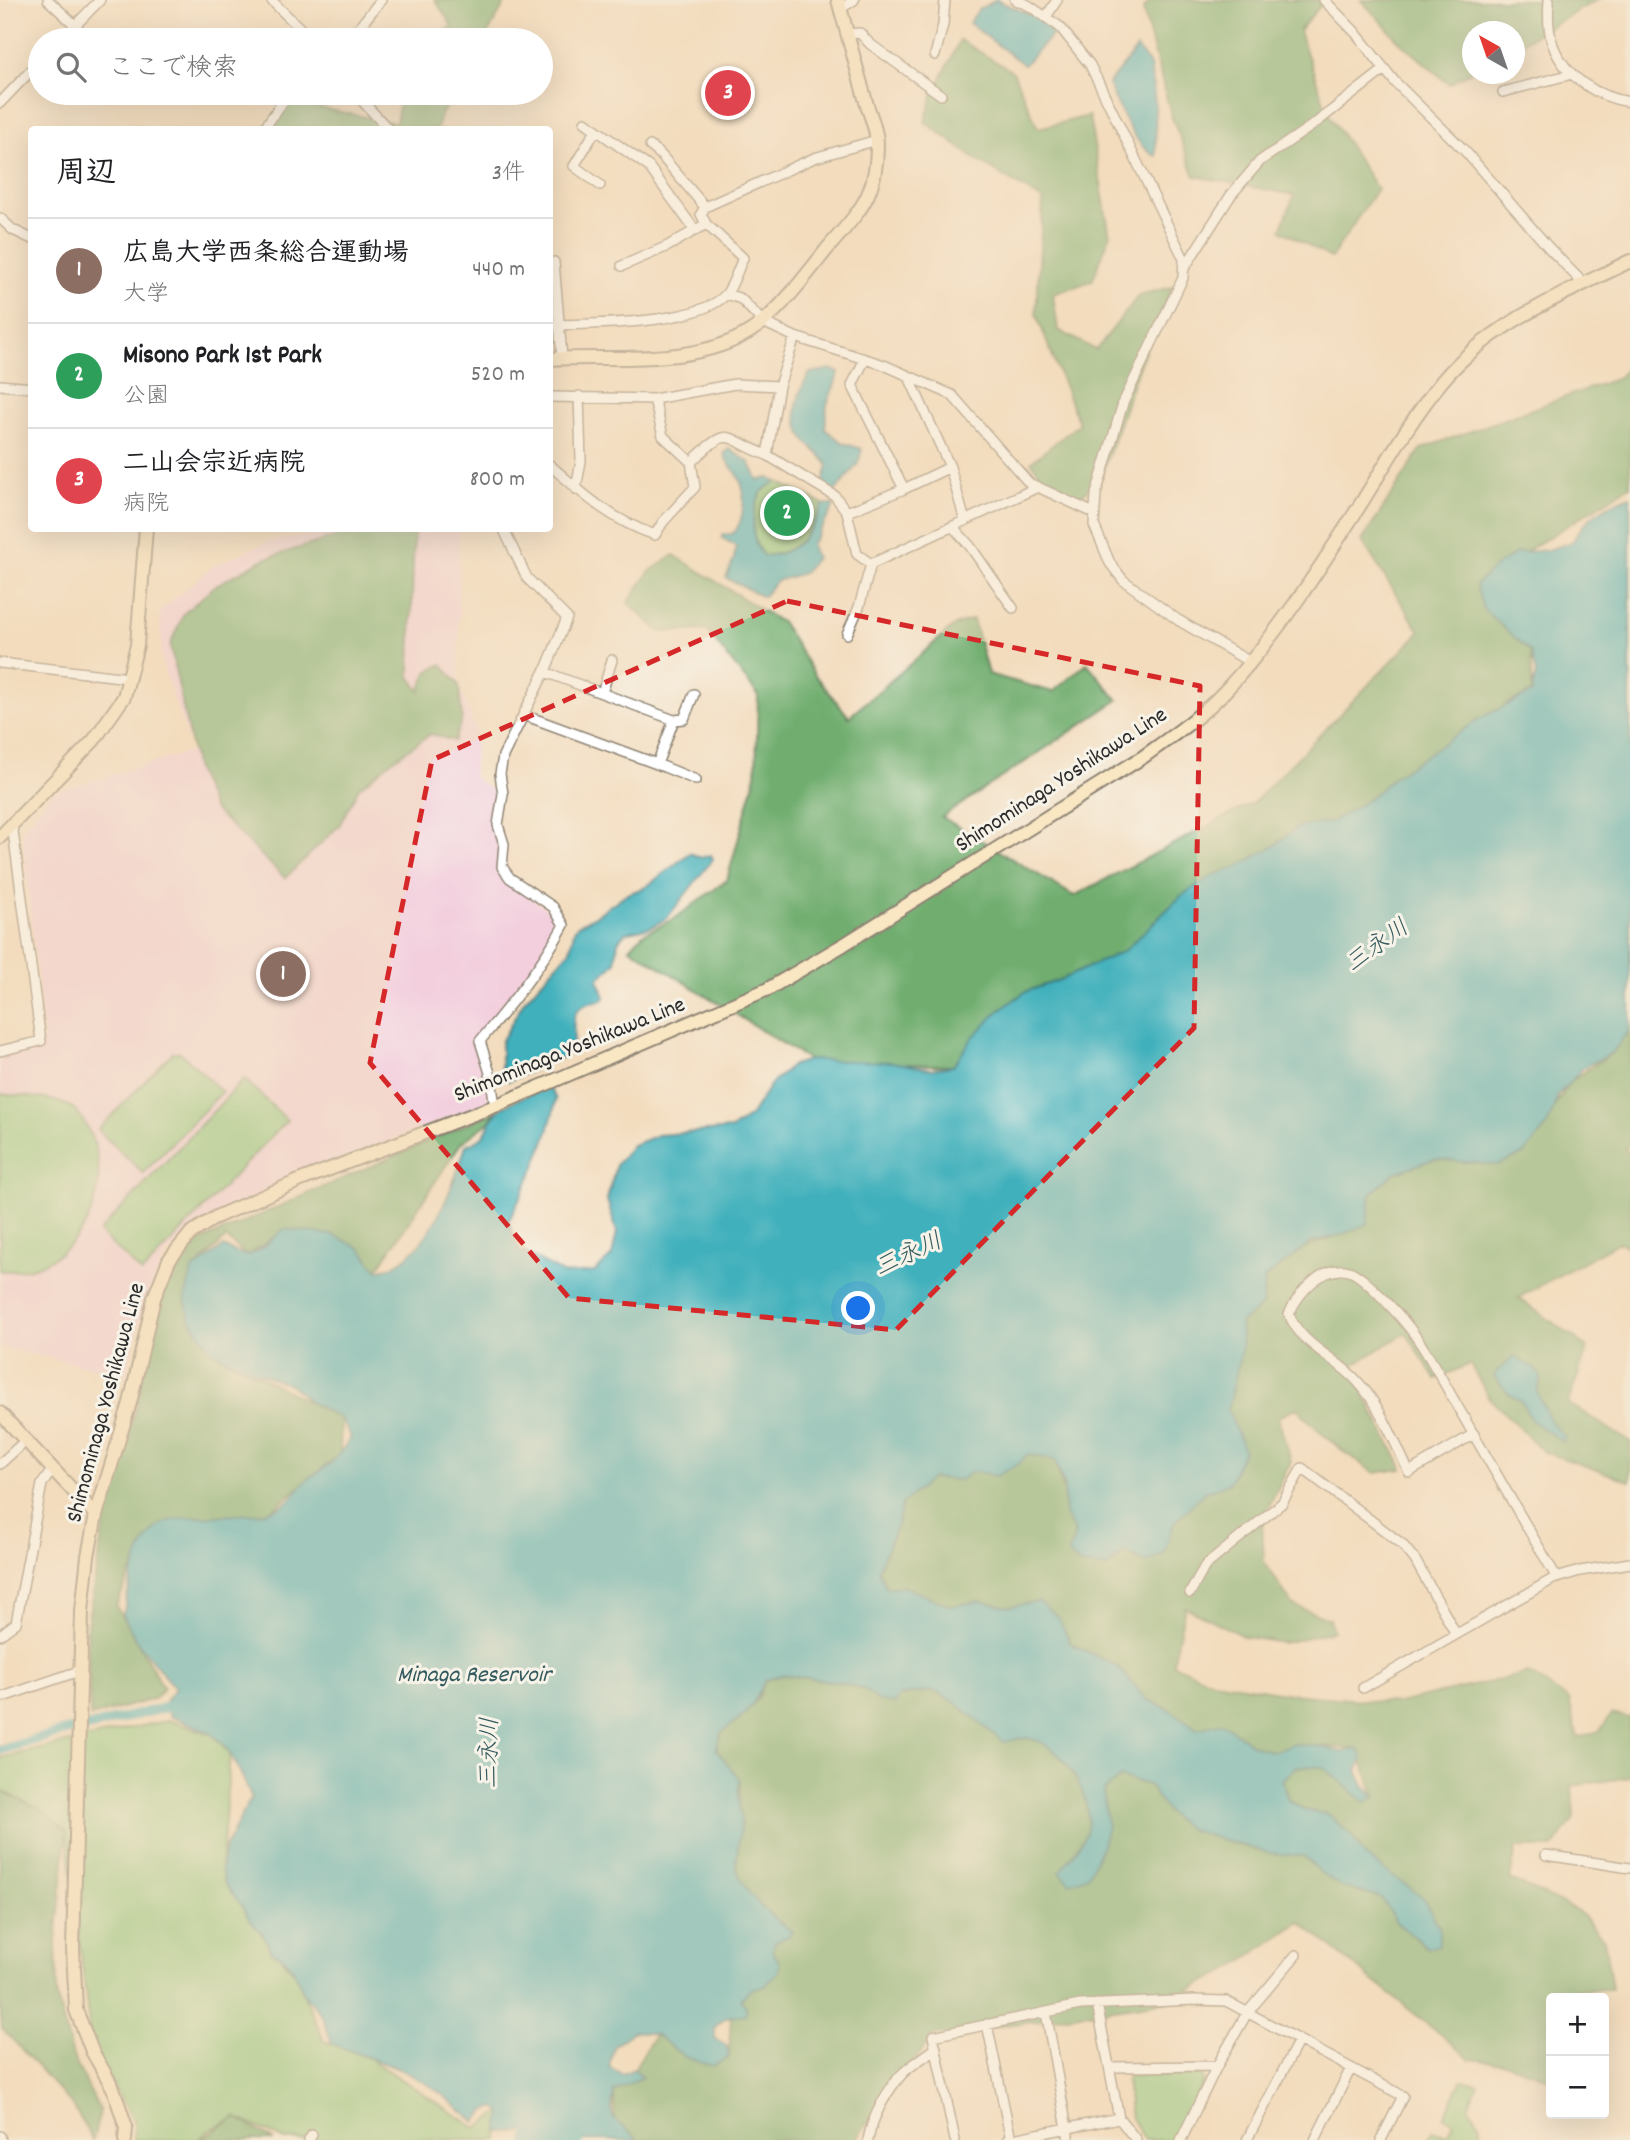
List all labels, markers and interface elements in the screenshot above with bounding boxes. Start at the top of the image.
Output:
north arrow [1462,21,1525,84]
search box [28,28,553,105]
icon: search [52,48,90,86]
text: ここで検索 [108,51,238,88]
pin: 3 [705,67,751,119]
text: 周辺 [56,154,116,197]
text: 3件 [492,158,525,191]
text: 広島大学西条総合運動場 [123,236,409,273]
text: 1 [76,254,82,287]
text: 440 m [472,254,525,287]
text: 大学 [123,279,169,312]
text: Misono Park 1st Park [123,338,322,375]
text: 2 [74,359,84,392]
text: 520 m [471,359,525,392]
text: 公園 [123,381,169,414]
text: 二山会宗近病院 [123,446,305,483]
text: 3 [74,464,84,497]
text: 800 m [470,464,525,497]
pin: 2 [764,487,810,539]
text: 病院 [123,489,169,522]
street label: Shimominaga Yoshikawa Line [949,700,1175,862]
water label: 三永川 [1339,912,1417,982]
pin: 1 [260,948,306,1000]
street label: Shimominaga Yoshikawa Line [449,989,691,1113]
water label: 三永川 [869,1225,949,1287]
street label: Shimominaga Yoshikawa Line [59,1279,155,1527]
your location [841,1291,875,1325]
water label: Minaga Reservoir [397,1659,554,1693]
water label: 三永川 [473,1717,509,1789]
map controls [1546,1993,1609,2119]
button: + [1546,1993,1609,2056]
button: − [1546,2056,1609,2119]

